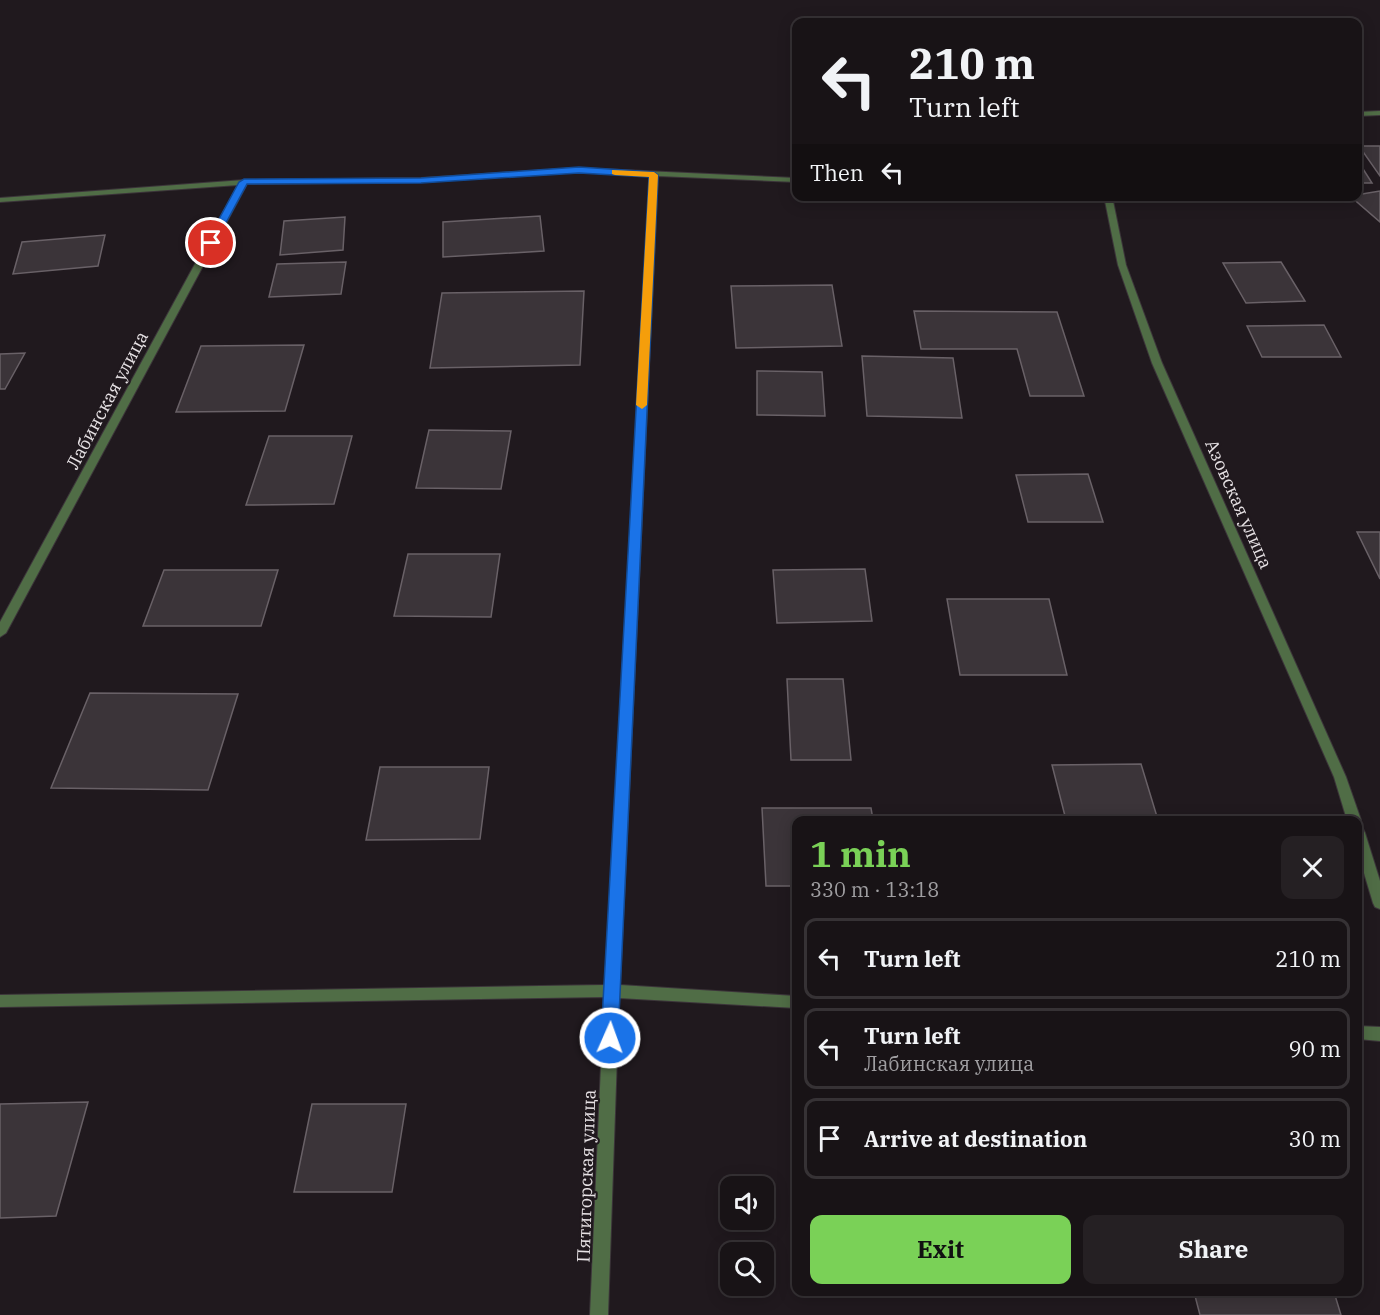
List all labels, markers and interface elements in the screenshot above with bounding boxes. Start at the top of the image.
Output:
text: 210 m [909,36,1035,91]
icon: left [810,42,888,120]
text: Turn left [909,89,1020,124]
icon: left [876,156,909,189]
text: Then [810,158,864,187]
pin [185,217,236,268]
icon: arrive [194,226,227,259]
street label: Лабинская улица [61,327,153,473]
street label: Азовская улица [1200,436,1278,572]
text: 1 min [810,830,911,877]
button: close [1281,836,1344,899]
text: 330 m · 13:18 [810,876,939,903]
icon: left [813,942,846,975]
text: Turn left [864,944,960,973]
text: 210 m [1275,944,1341,973]
position arrow [578,1006,642,1070]
text: Turn left [864,1021,960,1050]
icon: left [813,1032,846,1065]
text: 90 m [1289,1034,1341,1063]
text: Лабинская улица [864,1050,1034,1077]
street label: Пятигорская улица [571,1089,601,1263]
icon: arrive [813,1122,846,1155]
text: Arrive at destination [864,1124,1087,1153]
text: 30 m [1289,1124,1341,1153]
map controls [720,1176,774,1296]
button: sound [720,1176,774,1230]
button: Exit [810,1215,1071,1284]
button: Share [1083,1215,1344,1284]
button: search [720,1242,774,1296]

